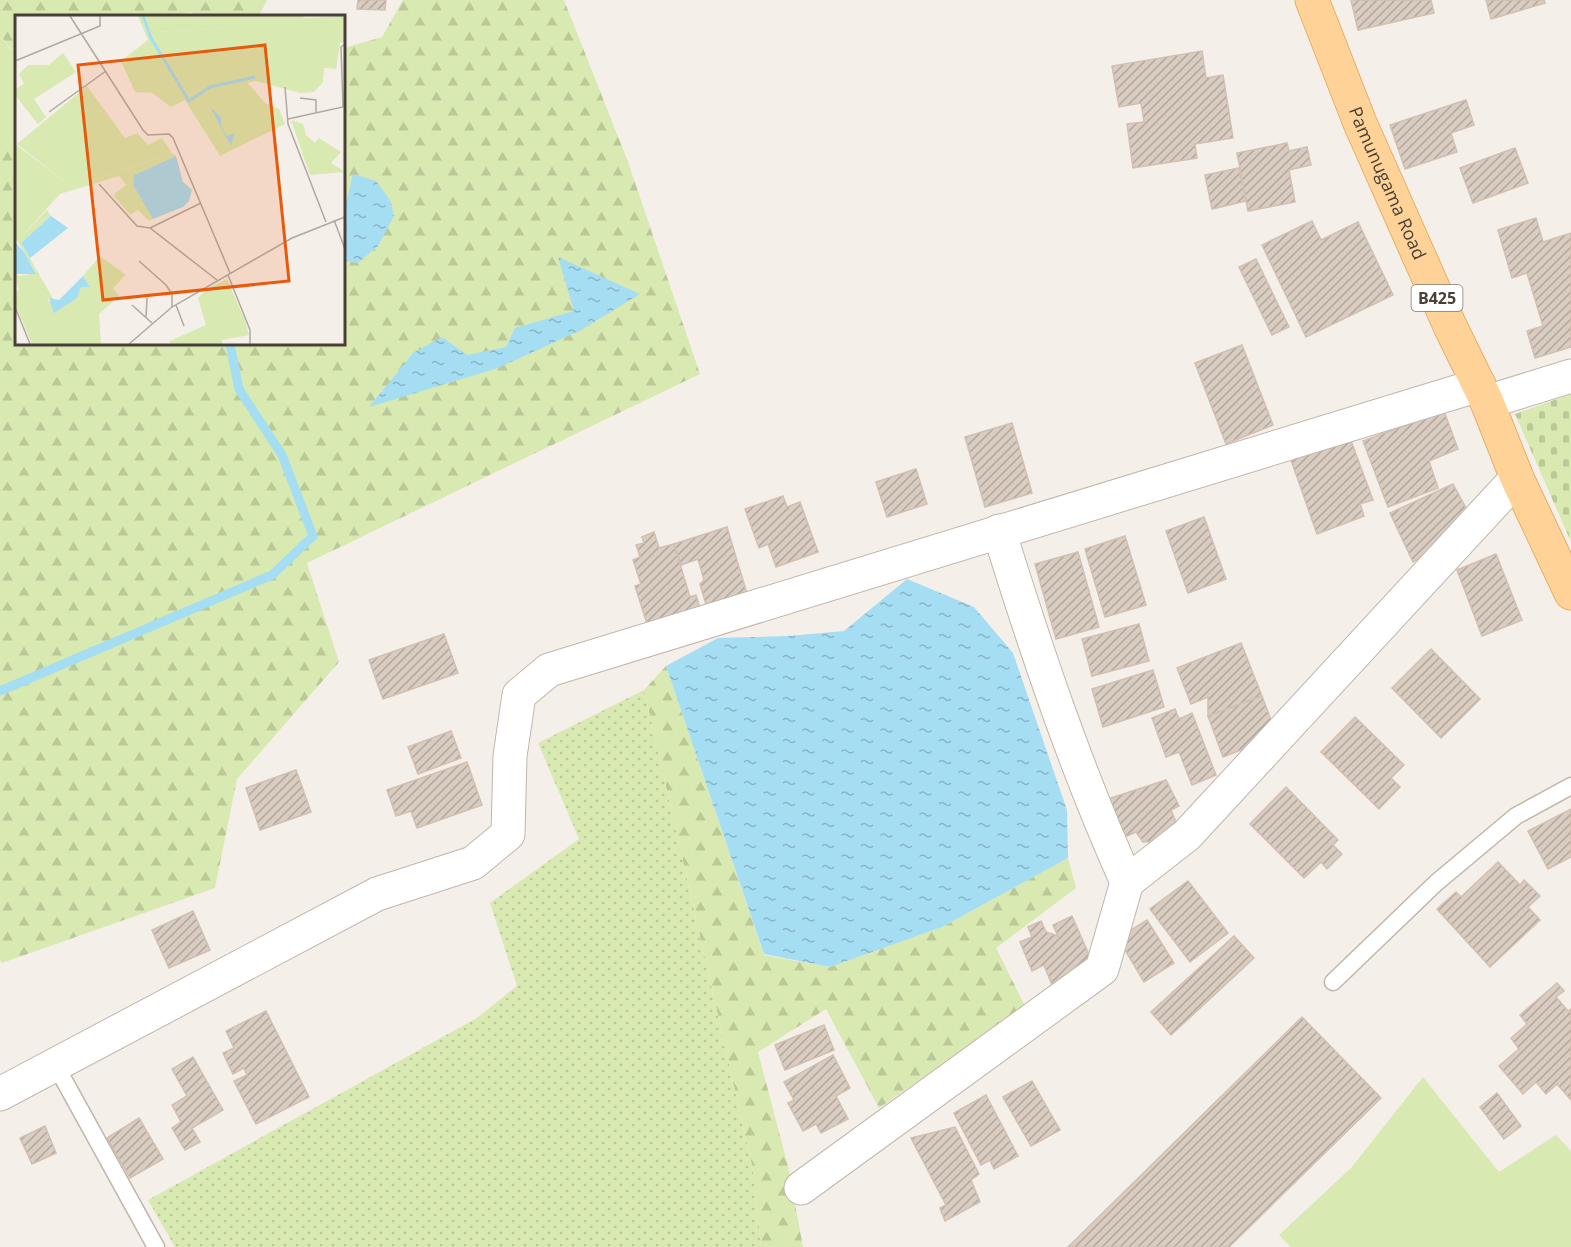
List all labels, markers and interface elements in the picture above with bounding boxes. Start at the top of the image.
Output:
inset map [15,15,345,345]
street label: Pamunugama Road [1344,103,1432,263]
road number: B425 [1412,285,1462,311]

